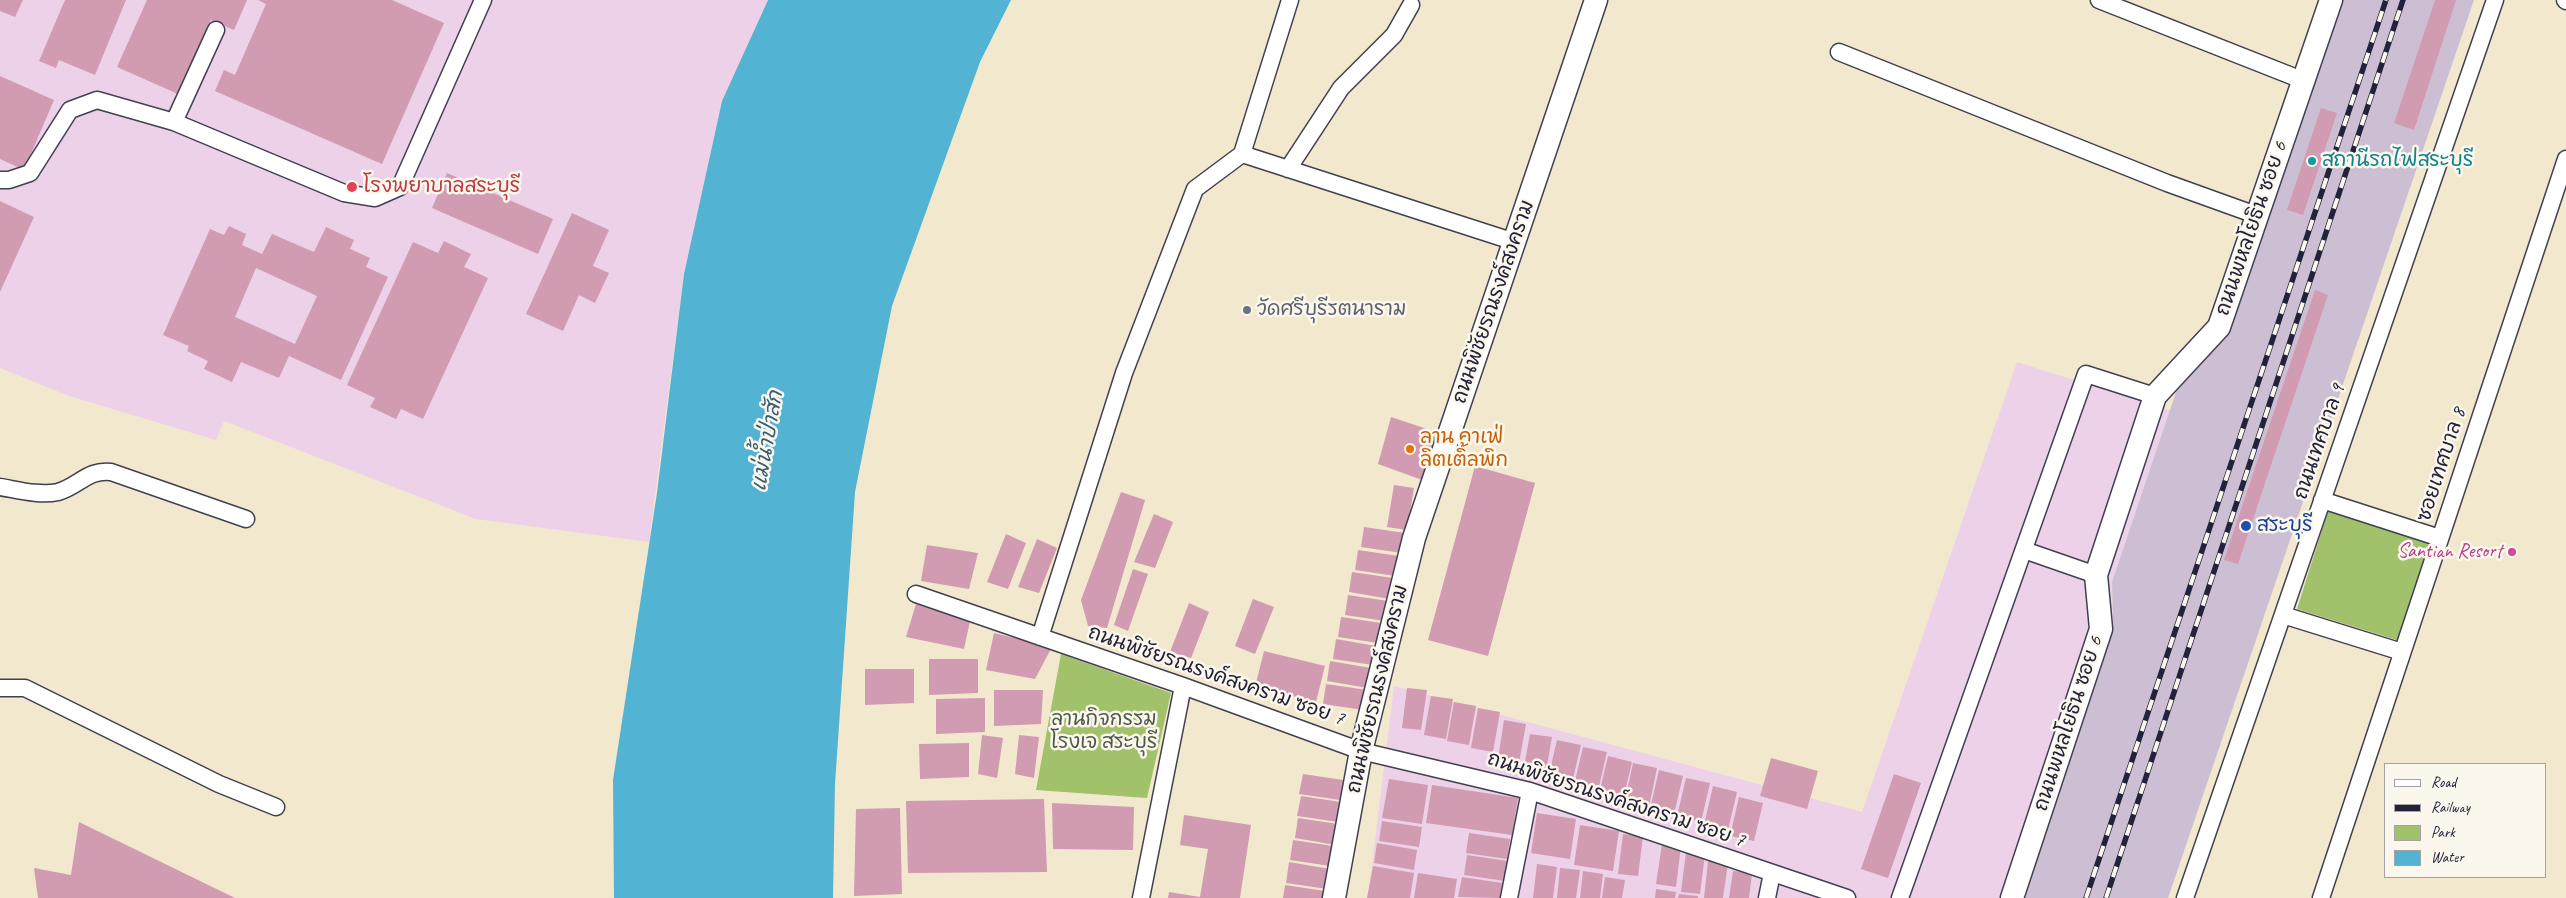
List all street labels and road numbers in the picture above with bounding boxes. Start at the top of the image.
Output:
street label: ถนนพหลโยธิน ซอย 6 [2211,139,2293,319]
street label: ถนนพิชัยรณรงค์สงคราม [1448,197,1540,407]
street label: ถนนเทศบาล 9 [2289,381,2351,503]
street label: ซอยเทศบาล 8 [2412,405,2472,525]
street label: ถนนพิชัยรณรงค์สงคราม [1342,582,1414,796]
street label: ถนนพิชัยรณรงค์สงคราม ซอย 7 [1085,621,1347,731]
street label: ถนนพหลโยธิน ซอย 6 [2029,634,2109,814]
street label: ถนนพิชัยรณรงค์สงคราม ซอย 7 [1484,747,1748,853]

